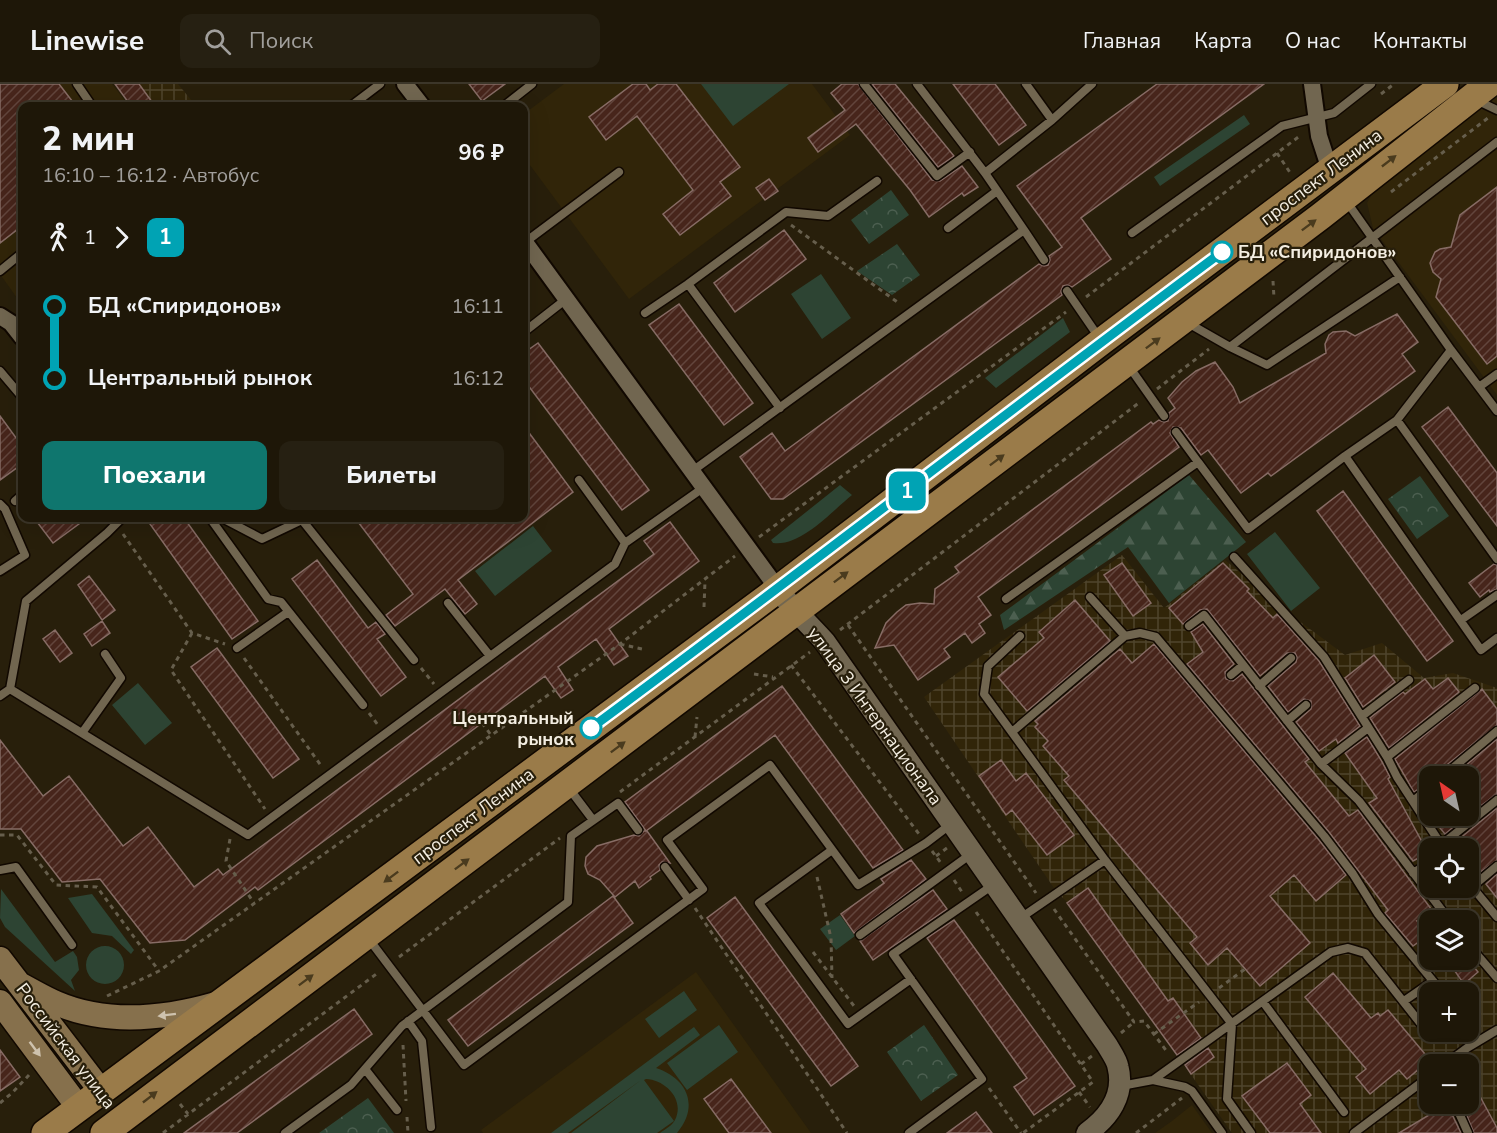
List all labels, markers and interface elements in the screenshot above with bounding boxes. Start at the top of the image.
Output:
search box [180,14,600,68]
text: Linewise [30,22,144,60]
icon: search [201,25,234,58]
text: Поиск [249,26,313,56]
text: Главная [1083,27,1161,55]
text: Карта [1194,27,1252,55]
text: О нас [1285,27,1340,55]
text: Контакты [1373,27,1467,55]
text: 2 мин [42,117,135,162]
street label: проспект Ленина [1255,123,1387,231]
text: 96 ₽ [458,138,504,168]
one-way arrow [1381,155,1397,167]
text: 16:10 – 16:12 · Автобус [42,162,259,189]
one-way arrow [1301,219,1317,232]
icon: walk [42,221,75,254]
icon: forward [105,221,138,254]
text: 1 [159,223,172,251]
text: 1 [84,224,96,251]
place label: БД «Спиридонов» [1238,240,1396,264]
marker: БД «Спиридонов» [1211,241,1233,263]
text: БД «Спиридонов» [88,291,282,321]
text: 16:11 [451,293,504,320]
one-way arrow [1146,337,1161,349]
text: Центральный рынок [88,363,312,393]
text: 16:12 [451,365,504,392]
button: Поехали [42,441,267,510]
button: Билеты [279,441,504,510]
one-way arrow [990,454,1005,466]
line badge: 1 [888,472,926,510]
text: 1 [901,477,913,505]
one-way arrow [833,571,849,583]
street label: улица 3 Интернационала [802,622,948,810]
place label: Центральный рынок [452,706,575,751]
marker: Центральный рынок [580,717,602,739]
one-way arrow [611,741,626,753]
street label: проспект Ленина [407,762,539,870]
north arrow [1419,766,1479,826]
map controls [1419,766,1479,1114]
button: locate [1419,838,1479,898]
one-way arrow [455,858,470,870]
one-way arrow [384,870,399,882]
button: layers [1419,910,1479,970]
one-way arrow [299,975,314,987]
street label: Российская улица [11,978,121,1114]
button: + [1419,982,1479,1042]
one-way arrow [157,1010,176,1019]
one-way arrow [29,1041,41,1056]
button: − [1419,1054,1479,1114]
one-way arrow [142,1091,158,1104]

